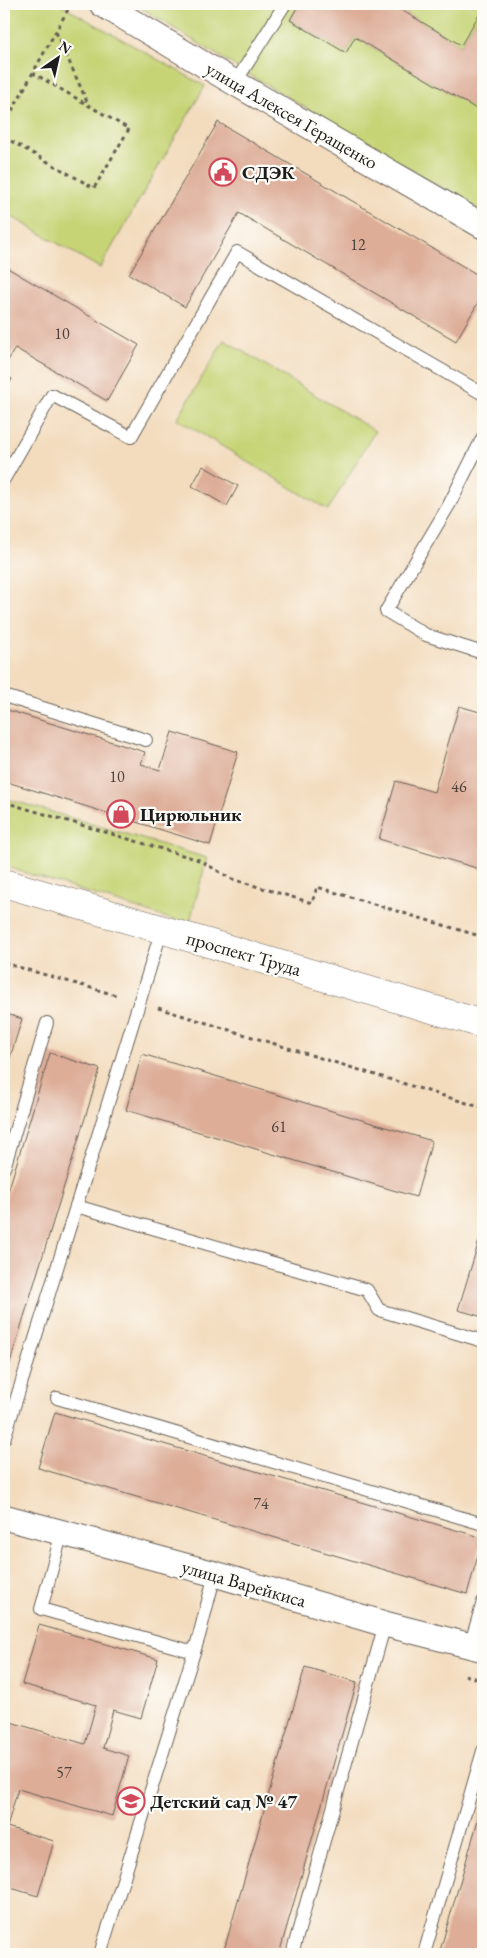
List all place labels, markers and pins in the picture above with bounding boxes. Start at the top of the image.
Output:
public building icon: СДЭК [208,157,238,187]
place label: СДЭК [242,160,295,185]
shop icon: Цирюльник [106,799,136,829]
place label: Цирюльник [140,802,242,827]
school or university icon: Детский сад № 47 [116,1786,146,1816]
place label: Детский сад № 47 [150,1789,298,1814]

